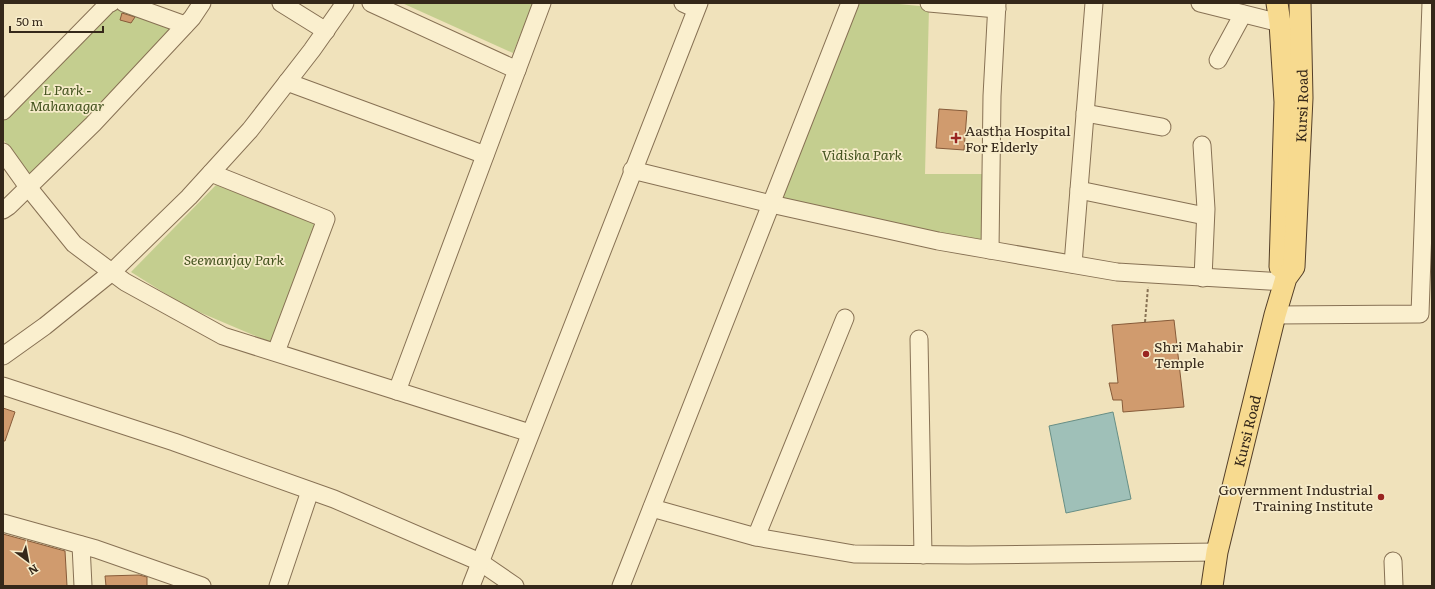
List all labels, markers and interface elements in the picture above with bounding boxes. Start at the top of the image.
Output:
scale bar [10,8,103,34]
text: 50 m [16,12,43,30]
street label: Kursi Road [1290,68,1312,143]
park label: L Park - Mahanagar [29,79,105,115]
place label: Aastha Hospital For Elderly [965,120,1071,156]
marker: Aastha Hospital For Elderly [950,132,962,144]
park label: Vidisha Park [822,144,903,164]
park label: Seemanjay Park [184,249,285,269]
place label: Shri Mahabir Temple [1154,336,1243,372]
marker: Shri Mahabir Temple [1141,349,1151,359]
street label: Kursi Road [1228,393,1265,469]
place label: Government Industrial Training Institute [1219,479,1373,515]
marker: Government Industrial Training Institute [1376,492,1386,502]
north arrow [8,541,48,581]
text: N [26,561,42,580]

